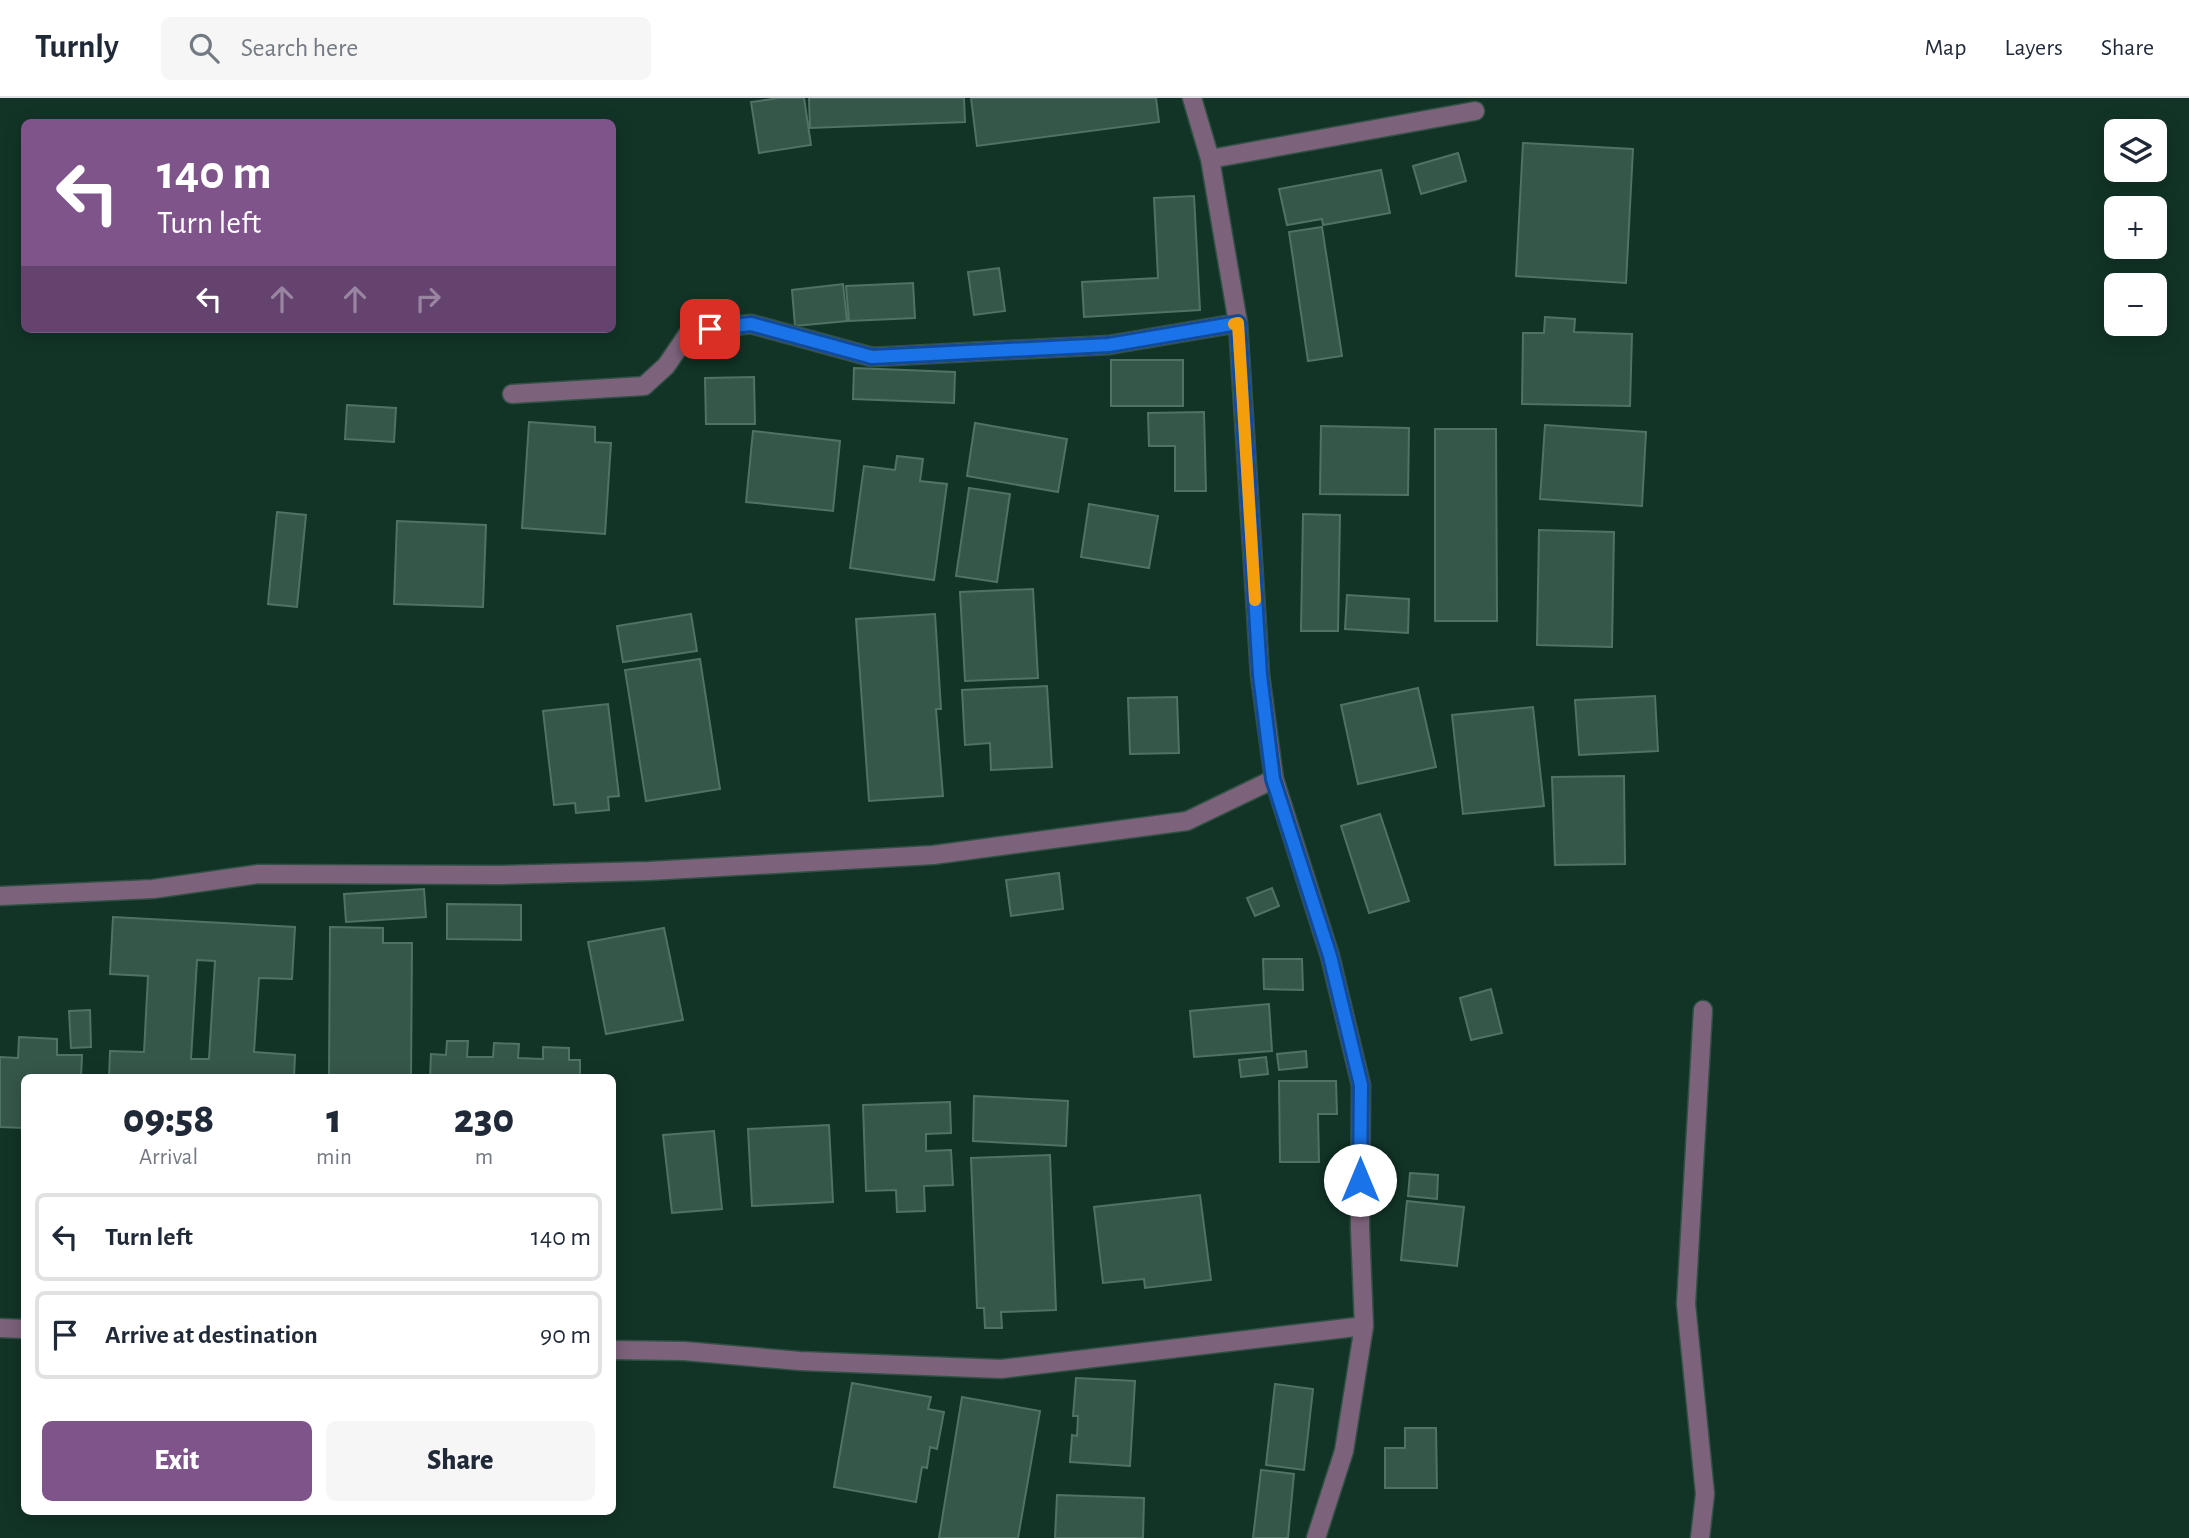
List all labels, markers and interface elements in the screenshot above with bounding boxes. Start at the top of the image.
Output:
search box [161,17,651,80]
icon: search [185,29,223,67]
text: Turnly [35,31,119,64]
text: Search here [241,35,358,61]
text: Map [1924,36,1966,60]
text: Layers [2004,36,2063,60]
text: Share [2101,36,2154,60]
map controls [2104,119,2167,336]
button: layers [2104,119,2167,182]
icon: left [42,147,133,238]
text: 140 m [157,149,272,198]
button: + [2104,196,2167,259]
text: Turn left [157,207,261,239]
button: − [2104,273,2167,336]
icon: left [190,280,228,318]
icon: ahead [263,280,301,318]
icon: ahead [336,280,374,318]
icon: right [409,280,447,318]
pin [680,299,740,359]
icon: arrive [691,310,729,348]
text: 09:58 [123,1098,214,1140]
text: 1 [326,1098,342,1140]
text: 230 [454,1098,514,1140]
position arrow [1323,1143,1397,1217]
text: Arrival [139,1146,198,1169]
text: min [316,1146,352,1169]
text: m [475,1146,493,1169]
icon: left [46,1218,84,1256]
text: Turn left [105,1224,193,1250]
text: 140 m [531,1224,591,1250]
icon: arrive [46,1316,84,1354]
text: Arrive at destination [105,1322,318,1348]
text: 90 m [540,1322,591,1348]
button: Exit [42,1421,312,1501]
button: Share [326,1421,595,1501]

